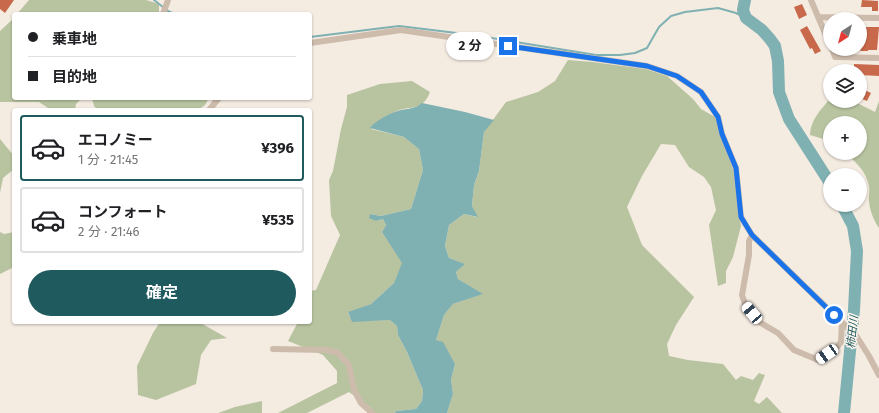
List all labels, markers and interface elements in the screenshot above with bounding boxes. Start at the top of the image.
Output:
north arrow [823,12,867,56]
map controls [823,12,867,212]
text: 乗車地 [52,30,97,48]
callout: 2 分 [446,32,494,60]
route end [499,37,517,55]
text: 2 分 [459,38,481,53]
button: layers [823,64,867,108]
text: 目的地 [52,68,97,86]
button: + [823,116,867,160]
icon: car [30,130,66,166]
text: エコノミー [78,131,153,149]
text: ¥396 [261,139,294,157]
text: 1 分 · 21:45 [78,152,138,167]
button: − [823,168,867,212]
icon: car [30,202,66,238]
text: コンフォート [78,203,168,221]
text: ¥535 [262,211,294,229]
text: 2 分 · 21:46 [78,224,140,239]
button: 確定 [28,270,296,316]
car [740,300,764,326]
route start [825,306,843,324]
water label: 柿田川 [844,314,861,349]
car [814,342,840,366]

